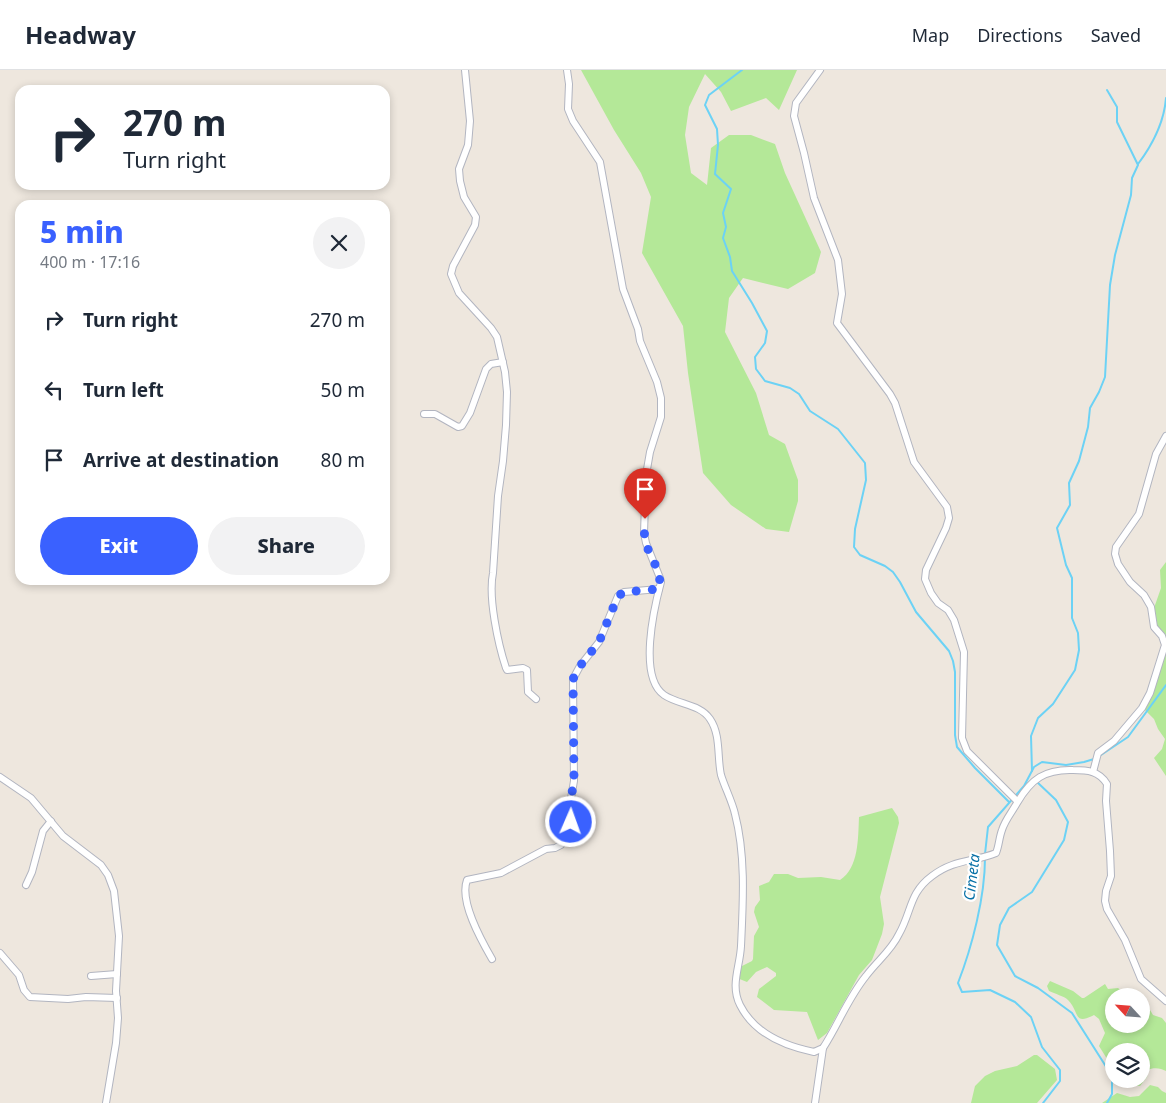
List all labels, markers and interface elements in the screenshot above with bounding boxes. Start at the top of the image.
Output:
text: Headway [25,18,136,51]
text: Map [912,23,949,47]
text: Directions [977,23,1063,47]
text: Saved [1091,23,1141,47]
text: 270 m [123,99,226,146]
icon: right [40,105,105,170]
text: Turn right [123,144,226,174]
text: 5 min [40,211,124,252]
button: close [313,217,365,269]
text: 400 m · 17:16 [40,251,140,273]
icon: right [40,306,68,334]
text: Turn right [83,307,178,333]
text: 270 m [310,307,365,333]
icon: left [40,376,68,404]
text: Turn left [83,377,164,403]
text: 50 m [321,377,365,403]
icon: arrive [40,446,68,474]
text: Arrive at destination [83,447,279,473]
text: 80 m [321,447,365,473]
pin [624,468,666,519]
icon: arrive [631,475,659,503]
button: Exit [40,517,198,575]
button: Share [208,517,365,575]
position arrow [544,795,596,847]
water label: Cimeta [958,852,984,901]
north arrow [1105,988,1150,1032]
map controls [1105,988,1150,1088]
button: layers [1105,1043,1150,1088]

